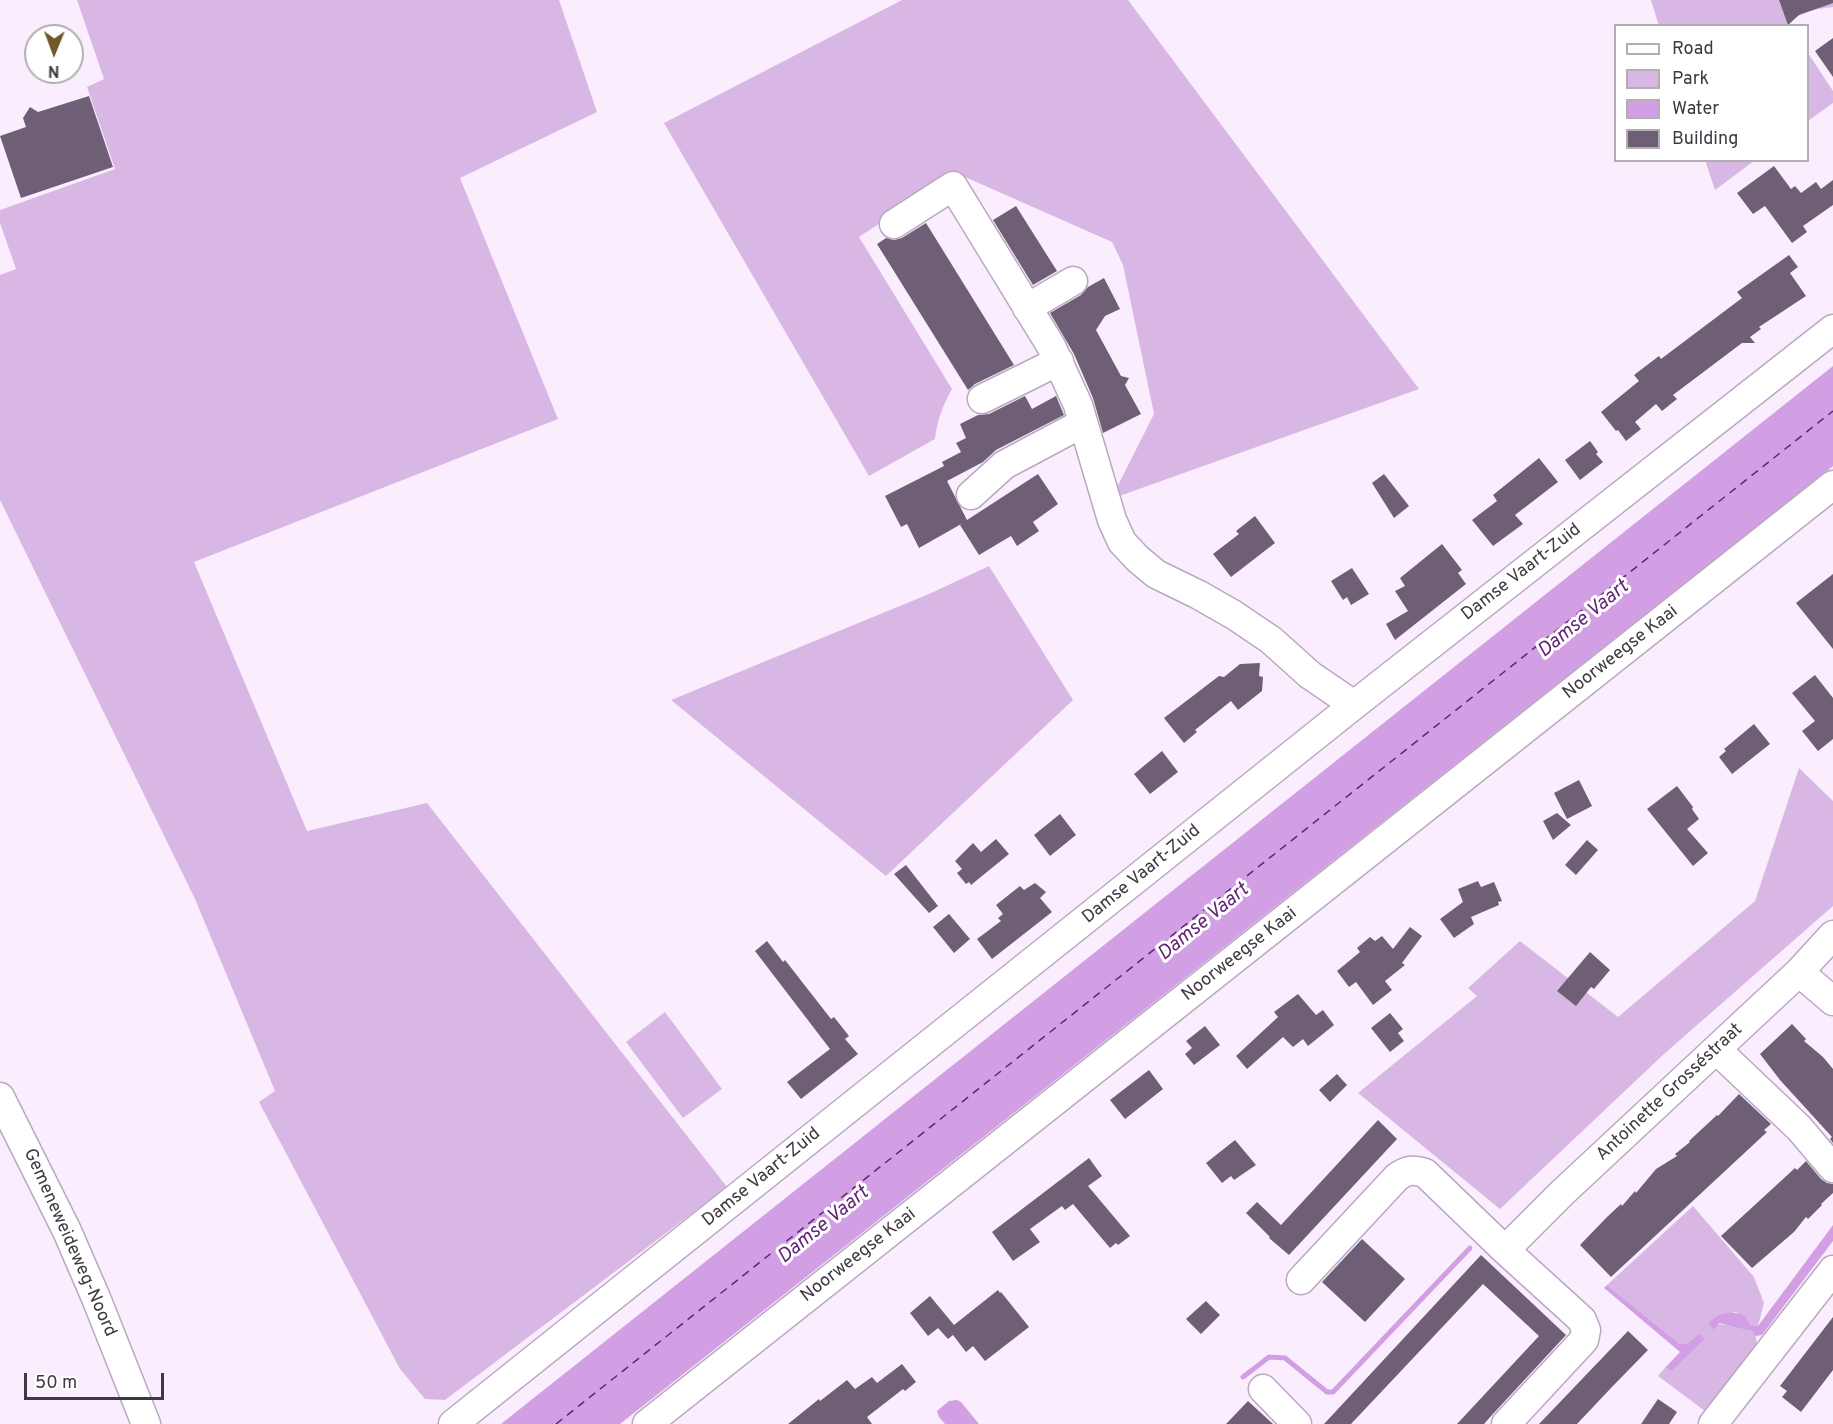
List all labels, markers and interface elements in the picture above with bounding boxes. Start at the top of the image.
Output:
north arrow [24,24,84,84]
legend [1614,24,1809,162]
text: Road [1672,38,1714,61]
text: N [48,60,60,80]
text: Park [1672,68,1709,91]
text: Water [1672,98,1719,121]
text: Building [1672,128,1738,151]
street label: Damse Vaart-Zuid [1458,520,1586,626]
water label: Damse Vaart [1534,576,1634,664]
street label: Noorweegse Kaai [1559,601,1683,705]
street label: Damse Vaart-Zuid [1079,821,1205,929]
water label: Damse Vaart [1154,879,1254,967]
street label: Noorweegse Kaai [1178,903,1302,1007]
street label: Antoinette Grosséstraat [1592,1020,1748,1166]
street label: Damse Vaart-Zuid [699,1124,825,1232]
street label: Gemeneweideweg-Noord [18,1146,120,1340]
water label: Damse Vaart [774,1182,874,1270]
street label: Noorweegse Kaai [797,1204,921,1308]
scale bar [27,1361,166,1399]
text: 50 m [35,1372,77,1395]

